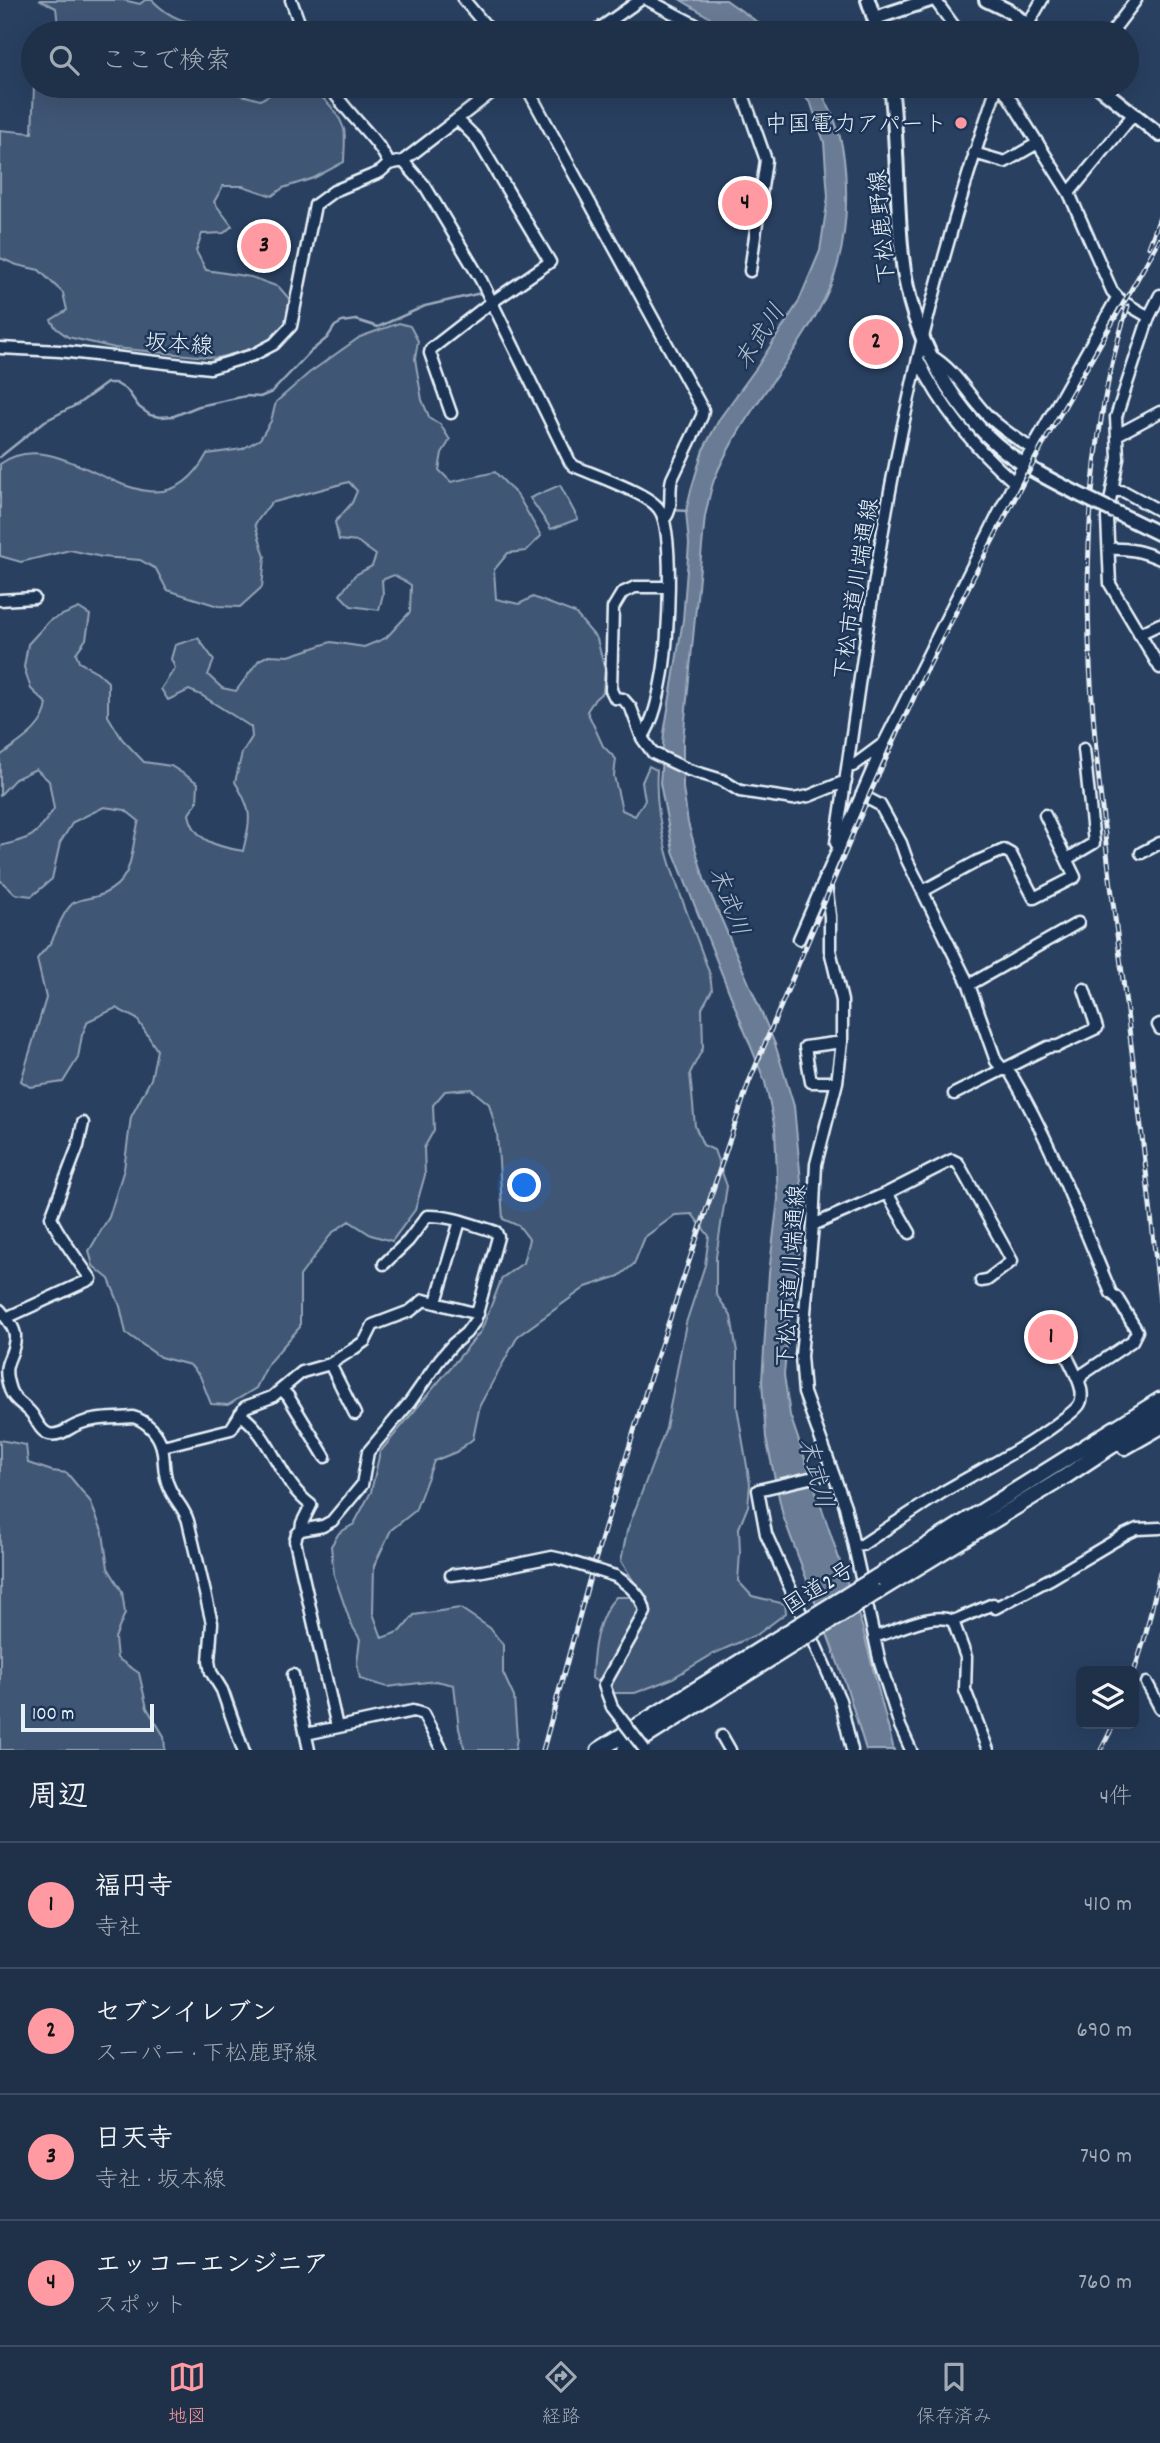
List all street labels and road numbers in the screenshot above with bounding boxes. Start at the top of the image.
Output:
street label: 下松鹿野線 [863,168,906,285]
street label: 坂本線 [143,328,214,365]
street label: 下松市道川端通線 [828,496,889,683]
street label: 下松市道川端通線 [771,1183,816,1369]
street label: 国道2号 [778,1555,862,1625]

